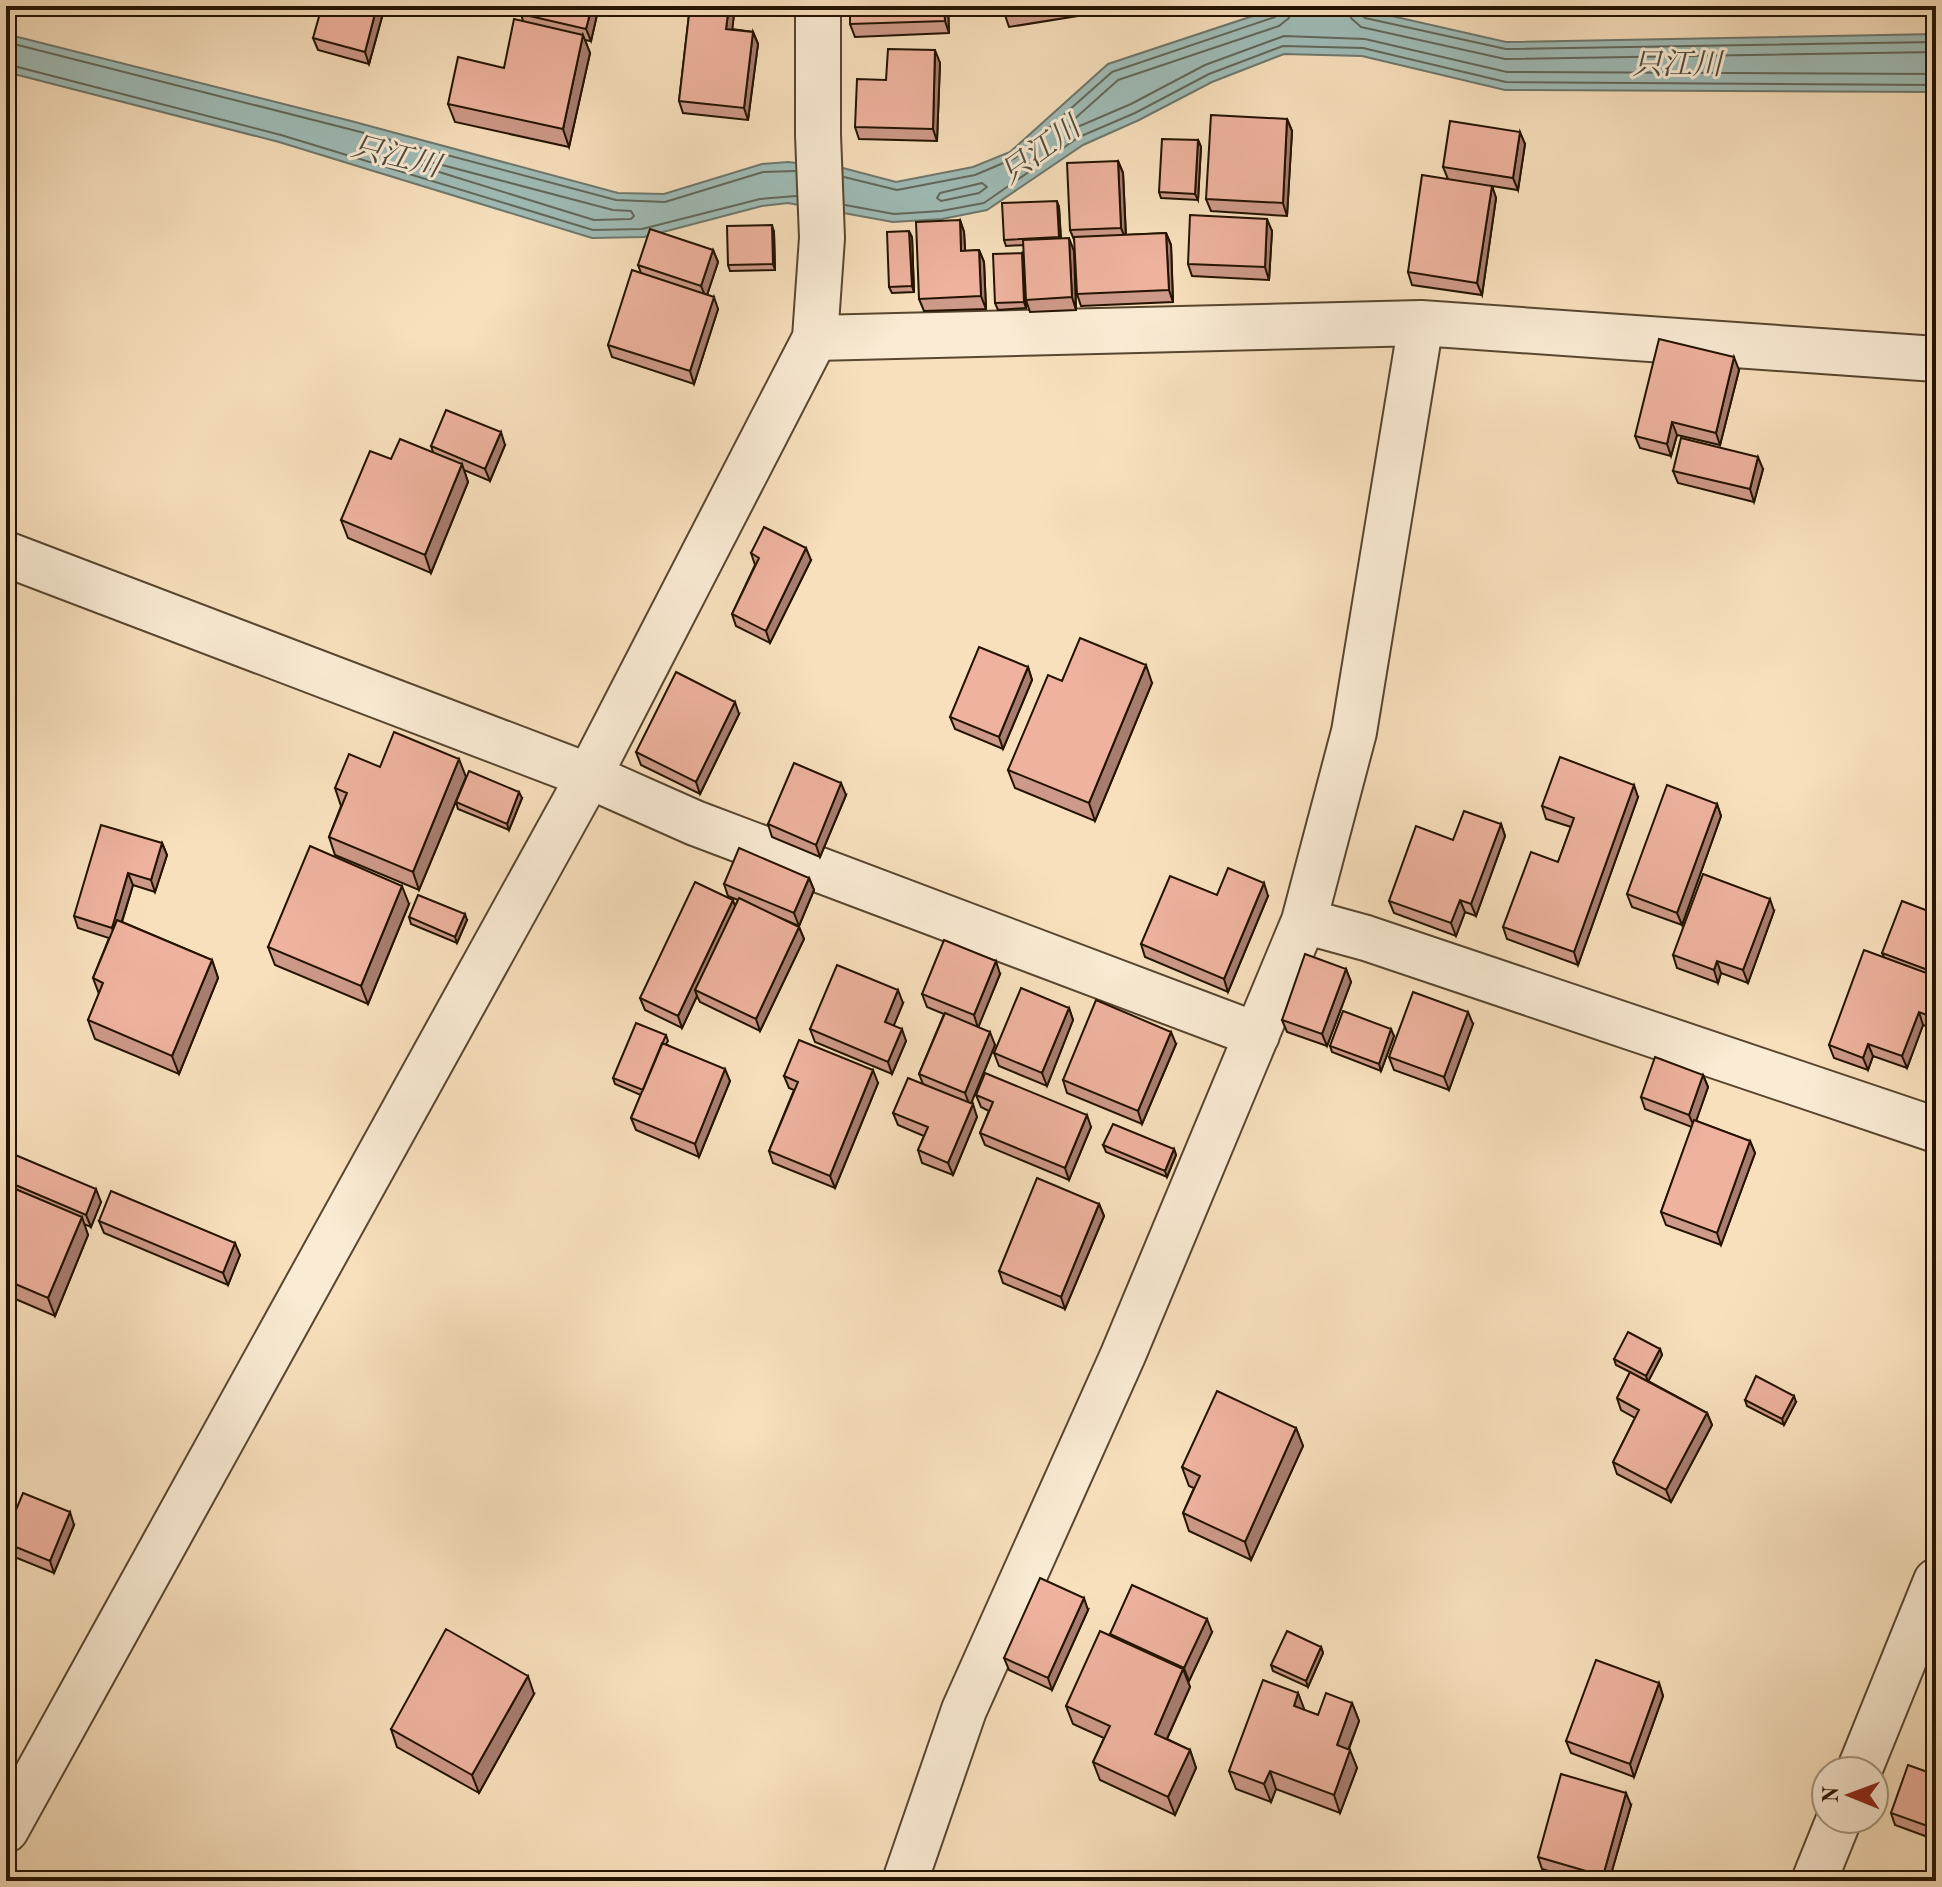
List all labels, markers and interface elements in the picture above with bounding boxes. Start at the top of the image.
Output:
water label: 只江川 [1632,49,1725,81]
water label: 只江川 [995,110,1089,190]
water label: 只江川 [348,131,446,184]
north arrow [1810,1755,1890,1835]
text: N [1821,1786,1843,1803]

